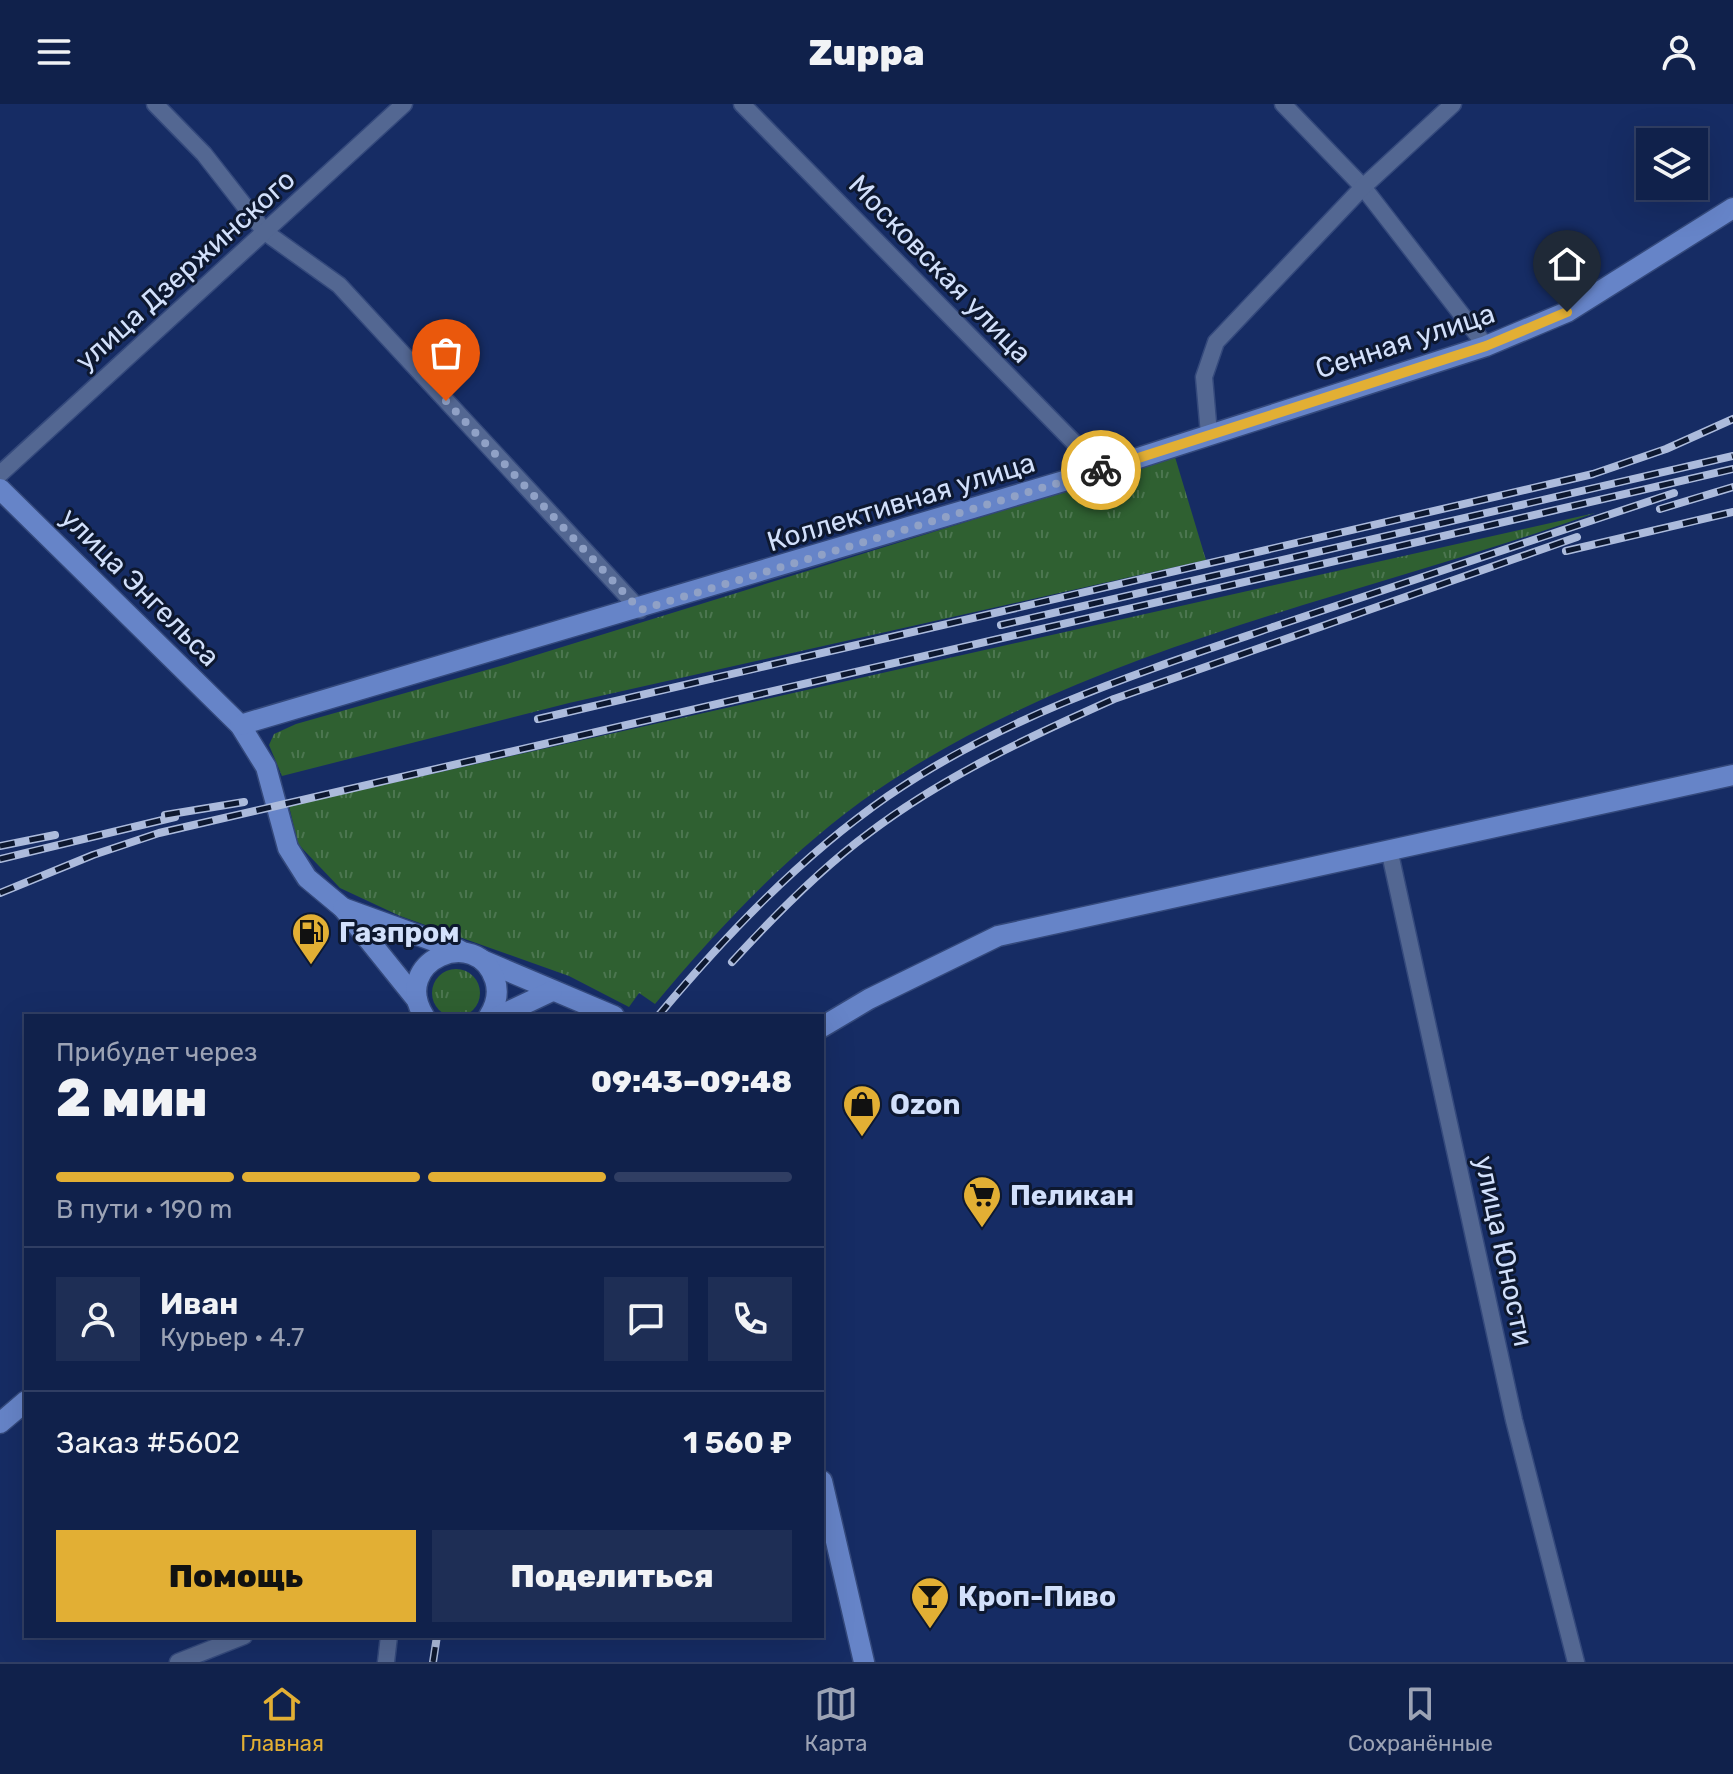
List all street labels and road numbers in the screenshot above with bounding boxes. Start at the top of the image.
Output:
street label: улица Дзержинского [68,163,302,377]
street label: Московская улица [842,168,1038,370]
street label: Сенная улица [1311,296,1499,386]
street label: Коллективная улица [763,446,1039,558]
street label: улица Энгельса [54,501,226,673]
street label: улица Юности [1468,1153,1540,1349]

